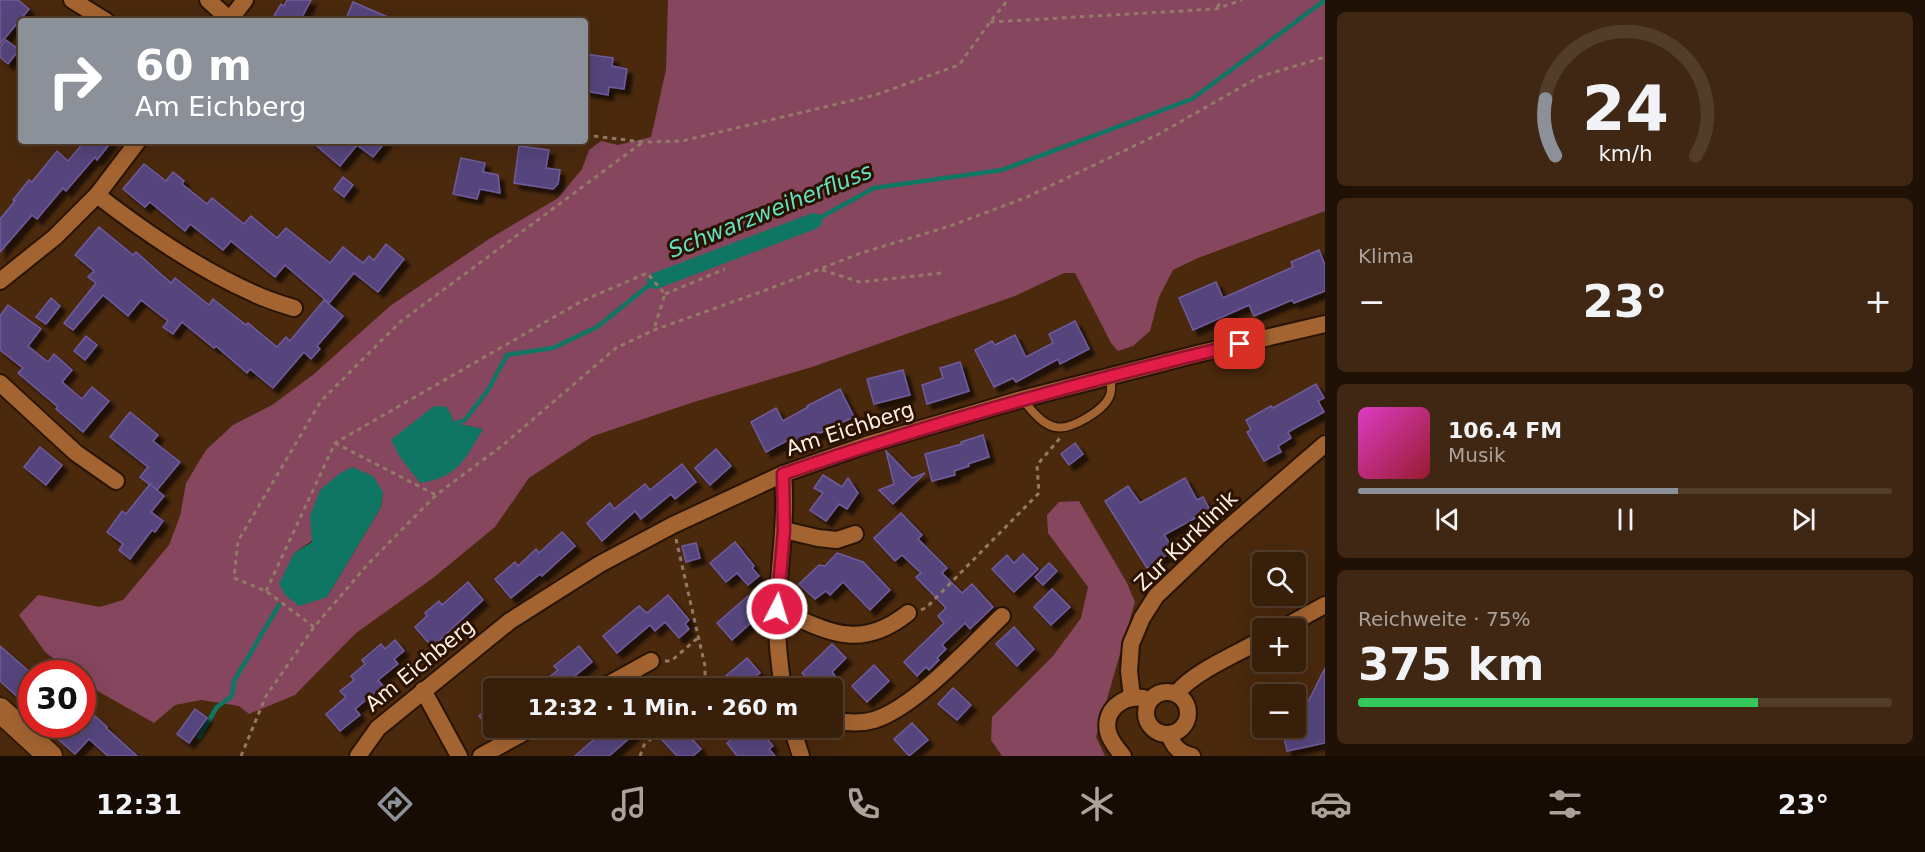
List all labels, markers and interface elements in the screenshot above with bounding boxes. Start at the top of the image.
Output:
text: 60 m [135,41,252,90]
icon: right [36,42,114,120]
text: 24 [1582,72,1668,145]
text: Am Eichberg [135,91,306,122]
text: km/h [1598,141,1652,166]
water label: Schwarzweiherfluss [665,158,876,263]
text: Klima [1358,244,1414,268]
text: 23° [1582,275,1668,328]
text: − [1358,282,1386,321]
text: + [1864,282,1892,321]
pin [1214,318,1265,369]
icon: arrive [1223,327,1256,360]
street label: Am Eichberg [783,397,917,461]
text: 106.4 FM [1448,418,1562,443]
text: Musik [1448,443,1506,467]
street label: Zur Kurklinik [1130,486,1243,596]
icon: previous [1431,503,1464,536]
icon: pause [1609,503,1642,536]
icon: next [1787,503,1820,536]
map controls [1252,552,1306,738]
button: search [1252,552,1306,606]
position arrow [745,577,809,641]
text: Reichweite · 75% [1358,607,1530,631]
street label: Am Eichberg [361,614,479,716]
button: + [1252,618,1306,672]
text: 375 km [1358,638,1544,691]
speed limit sign: 30 [18,660,96,738]
button: − [1252,684,1306,738]
text: 12:32 · 1 Min. · 260 m [528,695,798,720]
icon: directions [374,783,416,825]
icon: music [608,783,650,825]
icon: phone [842,783,884,825]
icon: climate [1076,783,1118,825]
icon: car [1310,783,1352,825]
icon: filters [1544,783,1586,825]
text: 12:31 [96,789,182,820]
text: 23° [1778,789,1829,820]

